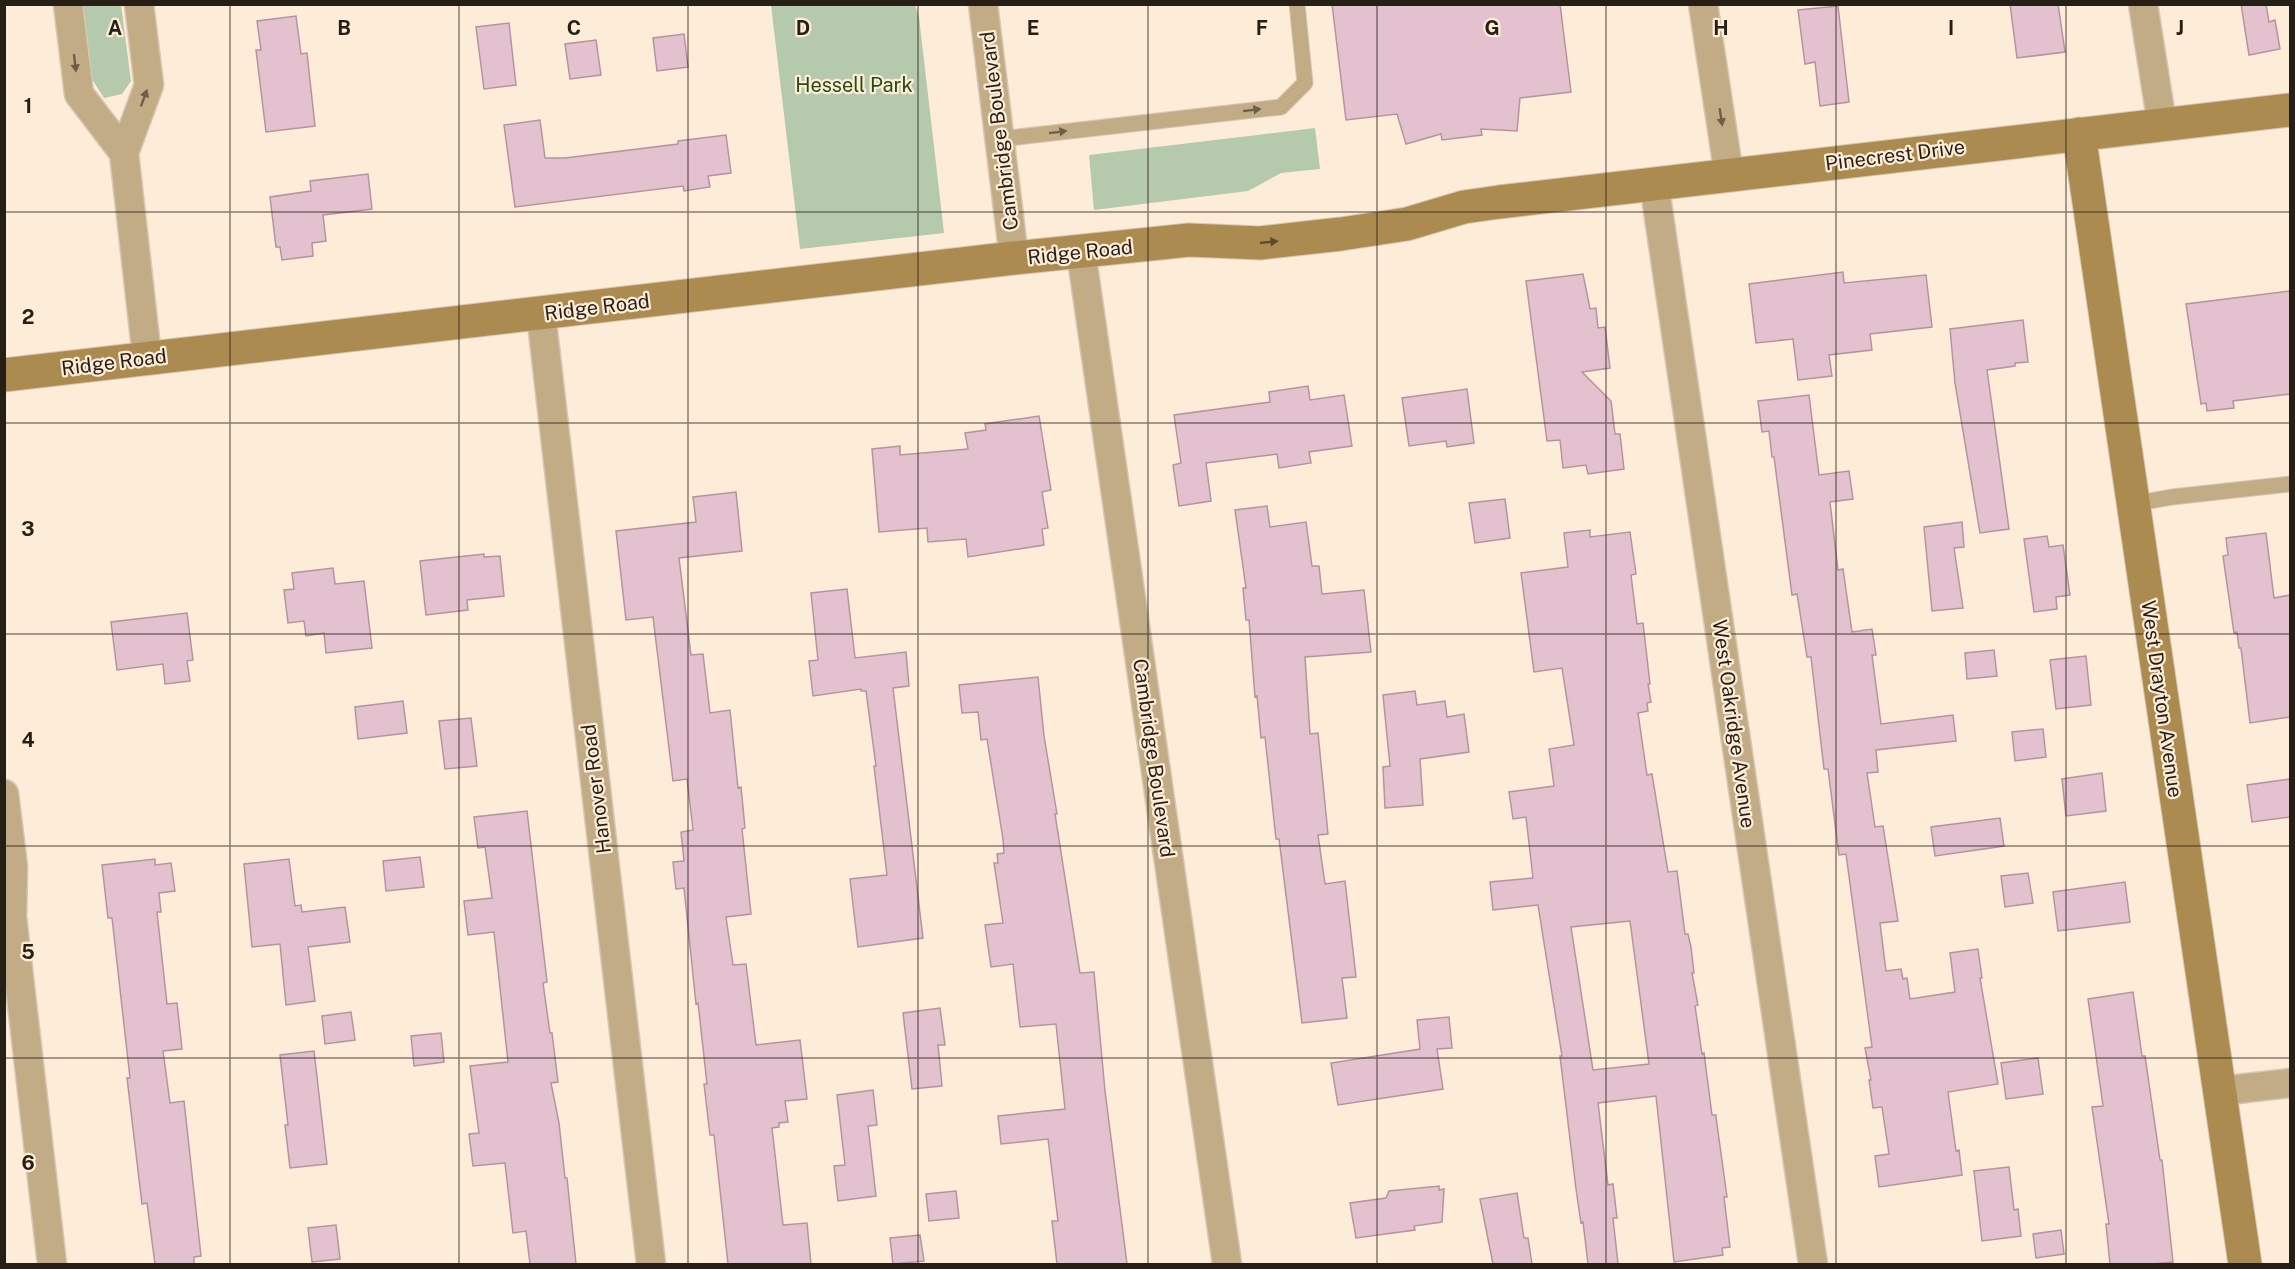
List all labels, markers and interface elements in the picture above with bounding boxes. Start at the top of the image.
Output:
text: A [108,16,122,40]
text: B [337,16,351,40]
text: C [567,16,581,40]
text: D [796,16,810,40]
text: E [1027,16,1039,40]
text: F [1256,16,1268,40]
text: G [1484,16,1500,40]
text: H [1713,16,1729,40]
text: I [1948,16,1954,40]
text: J [2176,16,2184,40]
street label: Cambridge Boulevard [975,30,1023,232]
one-way arrow [71,53,80,72]
park label: Hessell Park [795,73,913,97]
one-way arrow [139,89,149,107]
text: 1 [24,94,32,118]
one-way arrow [1242,105,1261,115]
one-way arrow [1716,108,1725,127]
one-way arrow [1049,128,1068,137]
street label: Pinecrest Drive [1824,135,1966,175]
street label: Ridge Road [1026,235,1134,269]
one-way arrow [1259,237,1278,247]
street label: Ridge Road [543,289,651,325]
text: 2 [22,305,34,329]
street label: Ridge Road [60,344,168,380]
text: 3 [21,517,35,541]
street label: West Drayton Avenue [2136,599,2188,799]
street label: West Oakridge Avenue [1707,618,1761,830]
street label: Cambridge Boulevard [1128,657,1180,859]
street label: Hanover Road [576,723,616,855]
text: 4 [21,728,35,752]
text: 5 [21,940,35,964]
text: 6 [21,1151,35,1175]

